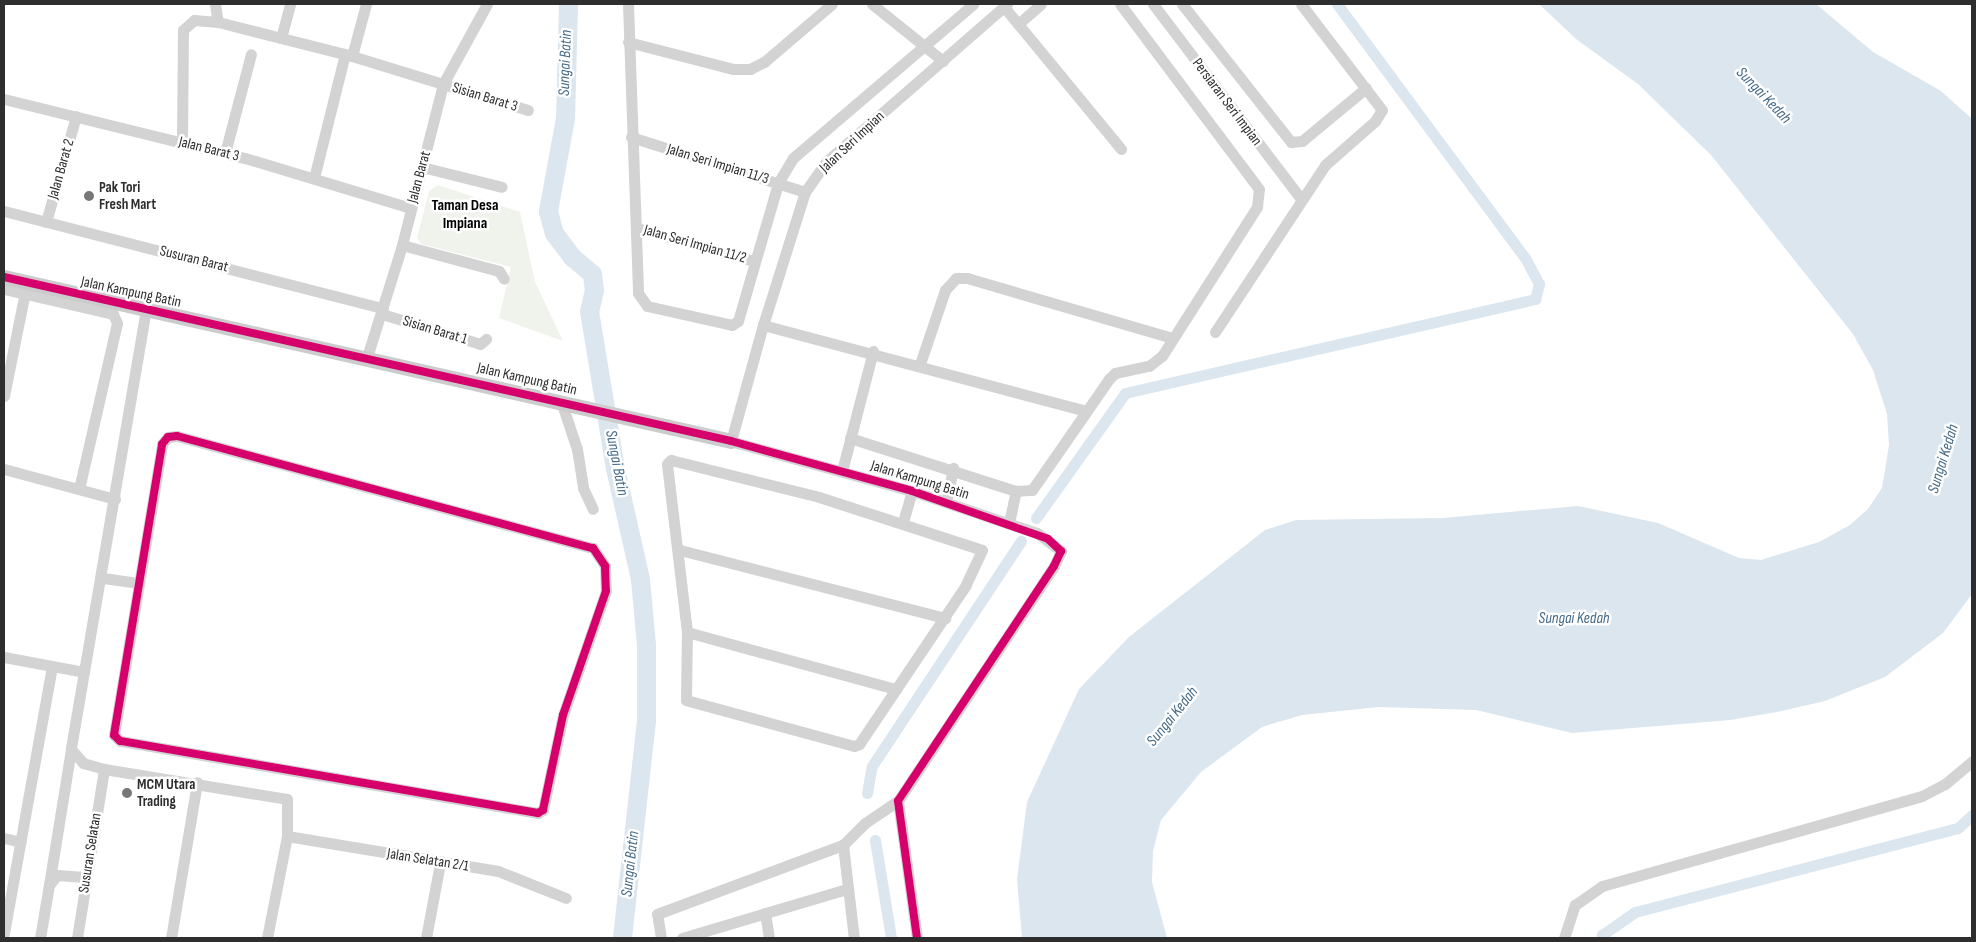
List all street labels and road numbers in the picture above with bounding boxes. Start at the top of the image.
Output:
street label: Persiaran Seri Impian [1188,55,1266,149]
street label: Sisian Barat 3 [450,79,520,115]
street label: Jalan Seri Impian [816,107,888,177]
street label: Jalan Barat 3 [177,133,241,165]
street label: Jalan Barat 2 [44,137,78,201]
street label: Jalan Seri Impian 11/3 [665,140,771,188]
street label: Jalan Barat [403,149,435,205]
street label: Jalan Seri Impian 11/2 [642,221,748,267]
street label: Susuran Barat [158,242,230,276]
street label: Jalan Kampung Batin [79,273,183,311]
street label: Sisian Barat 1 [401,312,469,348]
street label: Jalan Kampung Batin [475,359,579,399]
street label: Jalan Kampung Batin [869,456,971,504]
street label: Susuran Selatan [75,812,105,894]
street label: Jalan Selatan 2/1 [386,845,470,875]

